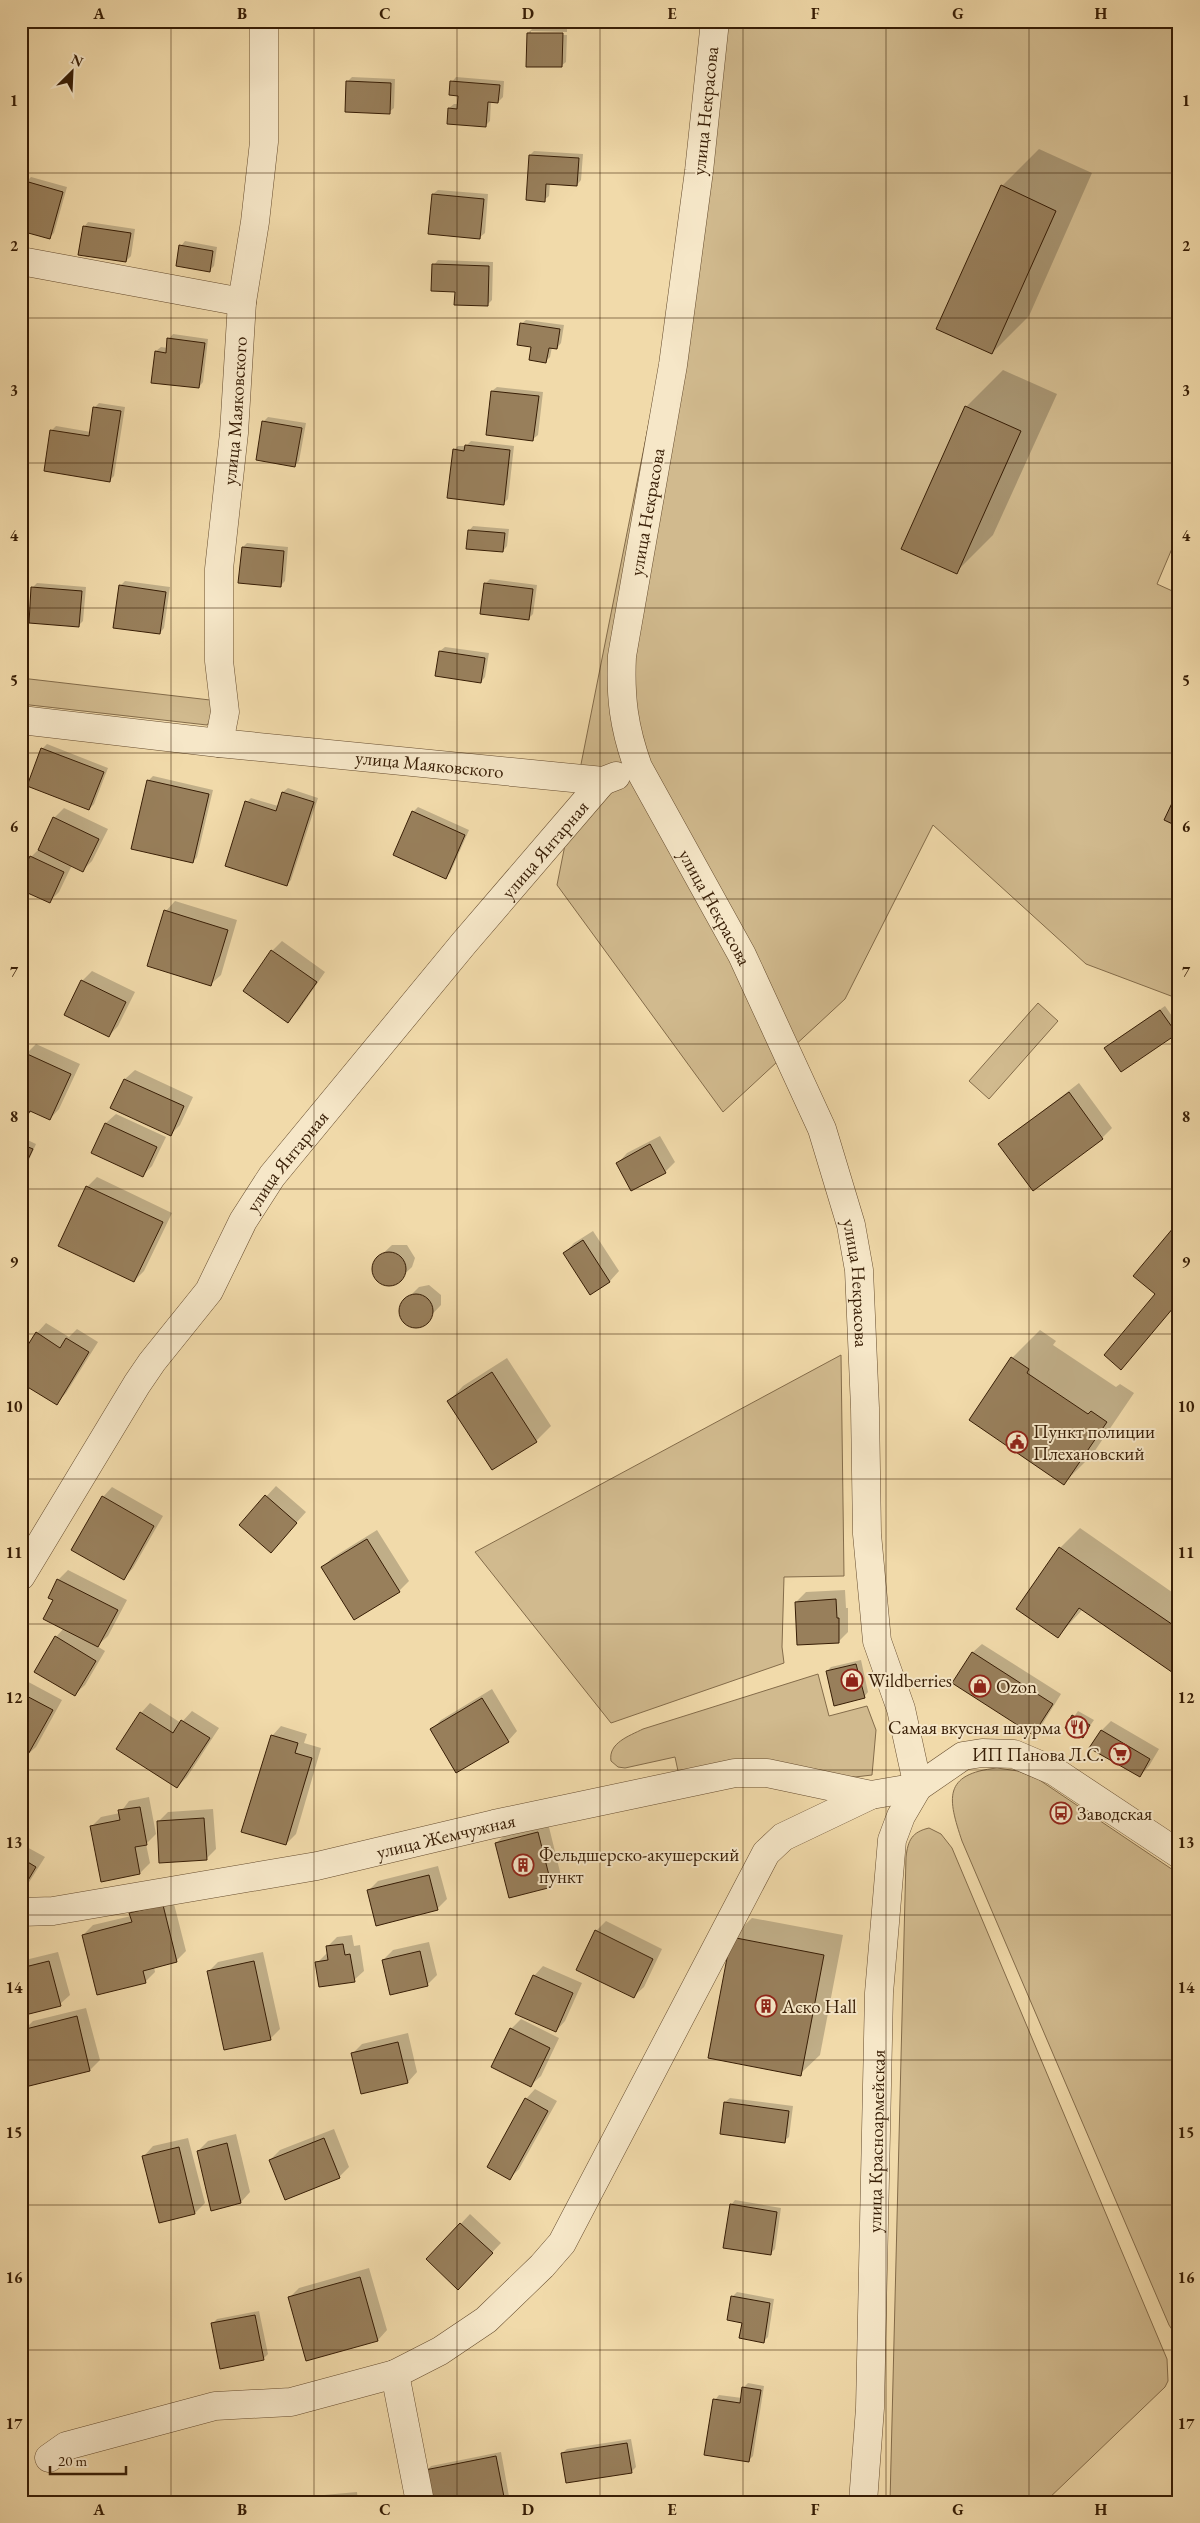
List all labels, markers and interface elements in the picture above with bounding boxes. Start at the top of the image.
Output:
text: A [92,3,105,24]
text: B [237,3,247,24]
text: C [379,3,391,24]
text: D [522,3,534,24]
text: E [667,3,677,24]
text: F [811,3,820,24]
text: G [952,3,964,24]
text: H [1095,3,1108,24]
street label: улица Некрасова [686,45,724,177]
north arrow [48,48,98,98]
text: N [68,50,87,71]
text: 1 [10,90,18,111]
text: 1 [1182,90,1190,111]
text: 2 [10,235,19,256]
text: 2 [1182,235,1191,256]
street label: улица Маяковского [216,336,252,486]
text: 3 [10,380,18,401]
text: 3 [1182,380,1190,401]
street label: улица Некрасова [623,446,671,578]
text: 4 [10,525,19,546]
text: 4 [1182,525,1191,546]
text: 5 [10,670,18,691]
text: 5 [1182,670,1190,691]
street label: улица Маяковского [354,744,505,784]
street label: улица Янтарная [495,794,594,904]
text: 6 [10,816,19,837]
text: 6 [1182,816,1191,837]
street label: улица Некрасова [673,844,758,970]
text: 7 [10,961,19,982]
text: 7 [1182,961,1191,982]
street label: улица Янтарная [240,1105,334,1217]
text: 8 [10,1106,18,1127]
text: 8 [1182,1106,1190,1127]
street label: улица Некрасова [837,1215,875,1348]
text: 9 [10,1251,19,1272]
text: 9 [1182,1251,1191,1272]
text: 10 [6,1396,23,1417]
text: 10 [1178,1396,1195,1417]
place label: Пункт полиции Плехановский [1033,1419,1155,1466]
public building icon: Пункт полиции Плехановский [1005,1430,1029,1454]
text: 11 [6,1542,22,1563]
text: 11 [1178,1542,1194,1563]
shop icon: Wildberries [840,1668,864,1692]
place label: Wildberries [868,1668,952,1693]
shop icon: Ozon [968,1674,992,1698]
place label: Ozon [996,1674,1037,1699]
text: 12 [6,1687,23,1708]
text: 12 [1178,1687,1195,1708]
place label: Самая вкусная шаурма [888,1715,1061,1740]
restaurant icon: Самая вкусная шаурма [1065,1715,1089,1739]
place label: ИП Панова Л.С. [972,1742,1104,1767]
supermarket icon: ИП Панова Л.С. [1108,1742,1132,1766]
bus stop icon: Заводская [1049,1801,1073,1825]
place label: Заводская [1077,1801,1153,1826]
street label: улица Жемчужная [374,1807,518,1864]
text: 13 [6,1832,22,1853]
text: 13 [1178,1832,1194,1853]
place label: Фельдшерско-акушерский пункт [539,1842,739,1889]
building icon: Фельдшерско-акушерский пункт [511,1853,535,1877]
text: 14 [6,1977,23,1998]
text: 14 [1178,1977,1195,1998]
building icon: Аско Hall [754,1994,778,2018]
place label: Аско Hall [781,1994,857,2019]
street label: улица Красноармейская [861,2049,890,2233]
text: 15 [6,2122,22,2143]
text: 15 [1178,2122,1194,2143]
text: 16 [6,2267,23,2288]
text: 16 [1178,2267,1195,2288]
text: 17 [6,2413,23,2434]
text: 17 [1178,2413,1195,2434]
scale bar [50,2443,126,2475]
text: 20 m [58,2451,87,2470]
text: A [92,2499,105,2520]
text: B [237,2499,247,2520]
text: C [379,2499,391,2520]
text: D [522,2499,534,2520]
text: E [667,2499,677,2520]
text: F [811,2499,820,2520]
text: G [952,2499,964,2520]
text: H [1095,2499,1108,2520]

